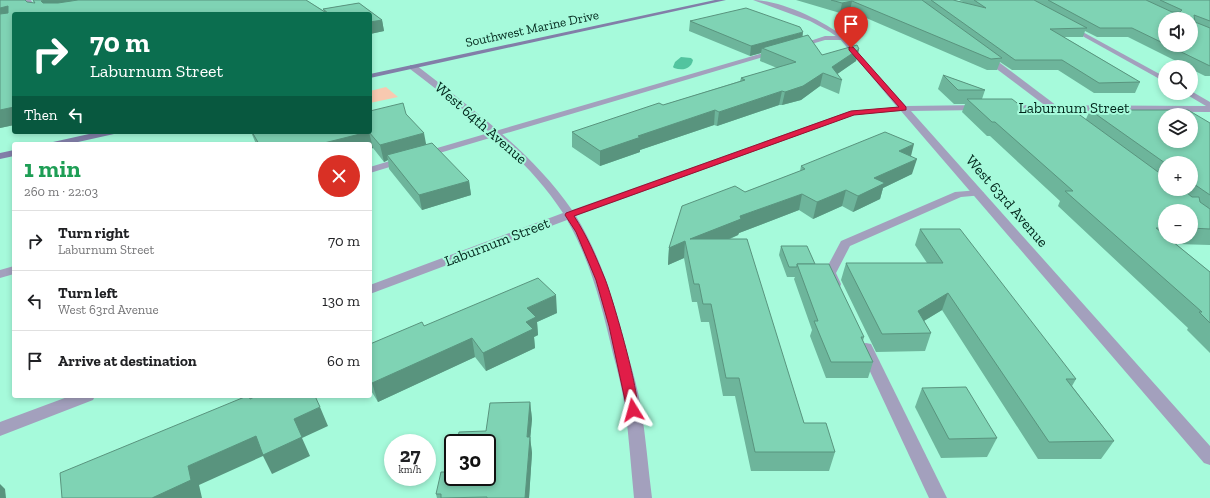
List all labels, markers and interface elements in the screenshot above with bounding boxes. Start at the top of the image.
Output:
street label: Southwest Marine Drive [464,7,600,50]
pin [834,7.0,868,48]
map controls [1158,12,1198,244]
button: sound [1158,12,1198,52]
icon: arrive [840,13,862,35]
text: 70 m [90,26,150,59]
icon: right [24,28,76,80]
text: Laburnum Street [90,60,223,82]
button: search [1158,60,1198,100]
street label: West 64th Avenue [431,78,531,168]
street label: Laburnum Street [1018,99,1130,117]
icon: left [65,104,87,126]
text: Then [24,106,57,124]
button: layers [1158,108,1198,148]
street label: West 63rd Avenue [962,151,1052,251]
text: 1 min [24,154,81,183]
button: close [318,155,360,197]
button: + [1158,156,1198,196]
text: 260 m · 22:03 [24,184,98,199]
button: − [1158,204,1198,244]
street label: Laburnum Street [442,214,552,270]
text: Turn right [58,224,129,242]
icon: right [24,230,46,252]
text: 70 m [328,232,360,250]
text: Laburnum Street [58,242,154,257]
text: Turn left [58,284,118,302]
icon: left [24,290,46,312]
text: 130 m [322,292,360,310]
text: West 63rd Avenue [58,302,159,317]
icon: arrive [24,350,46,372]
text: Arrive at destination [58,352,197,370]
text: 60 m [327,352,360,370]
position arrow [612,389,654,431]
speed limit sign: 30 [444,434,496,486]
text: 27 [400,443,420,467]
text: km/h [399,464,421,476]

